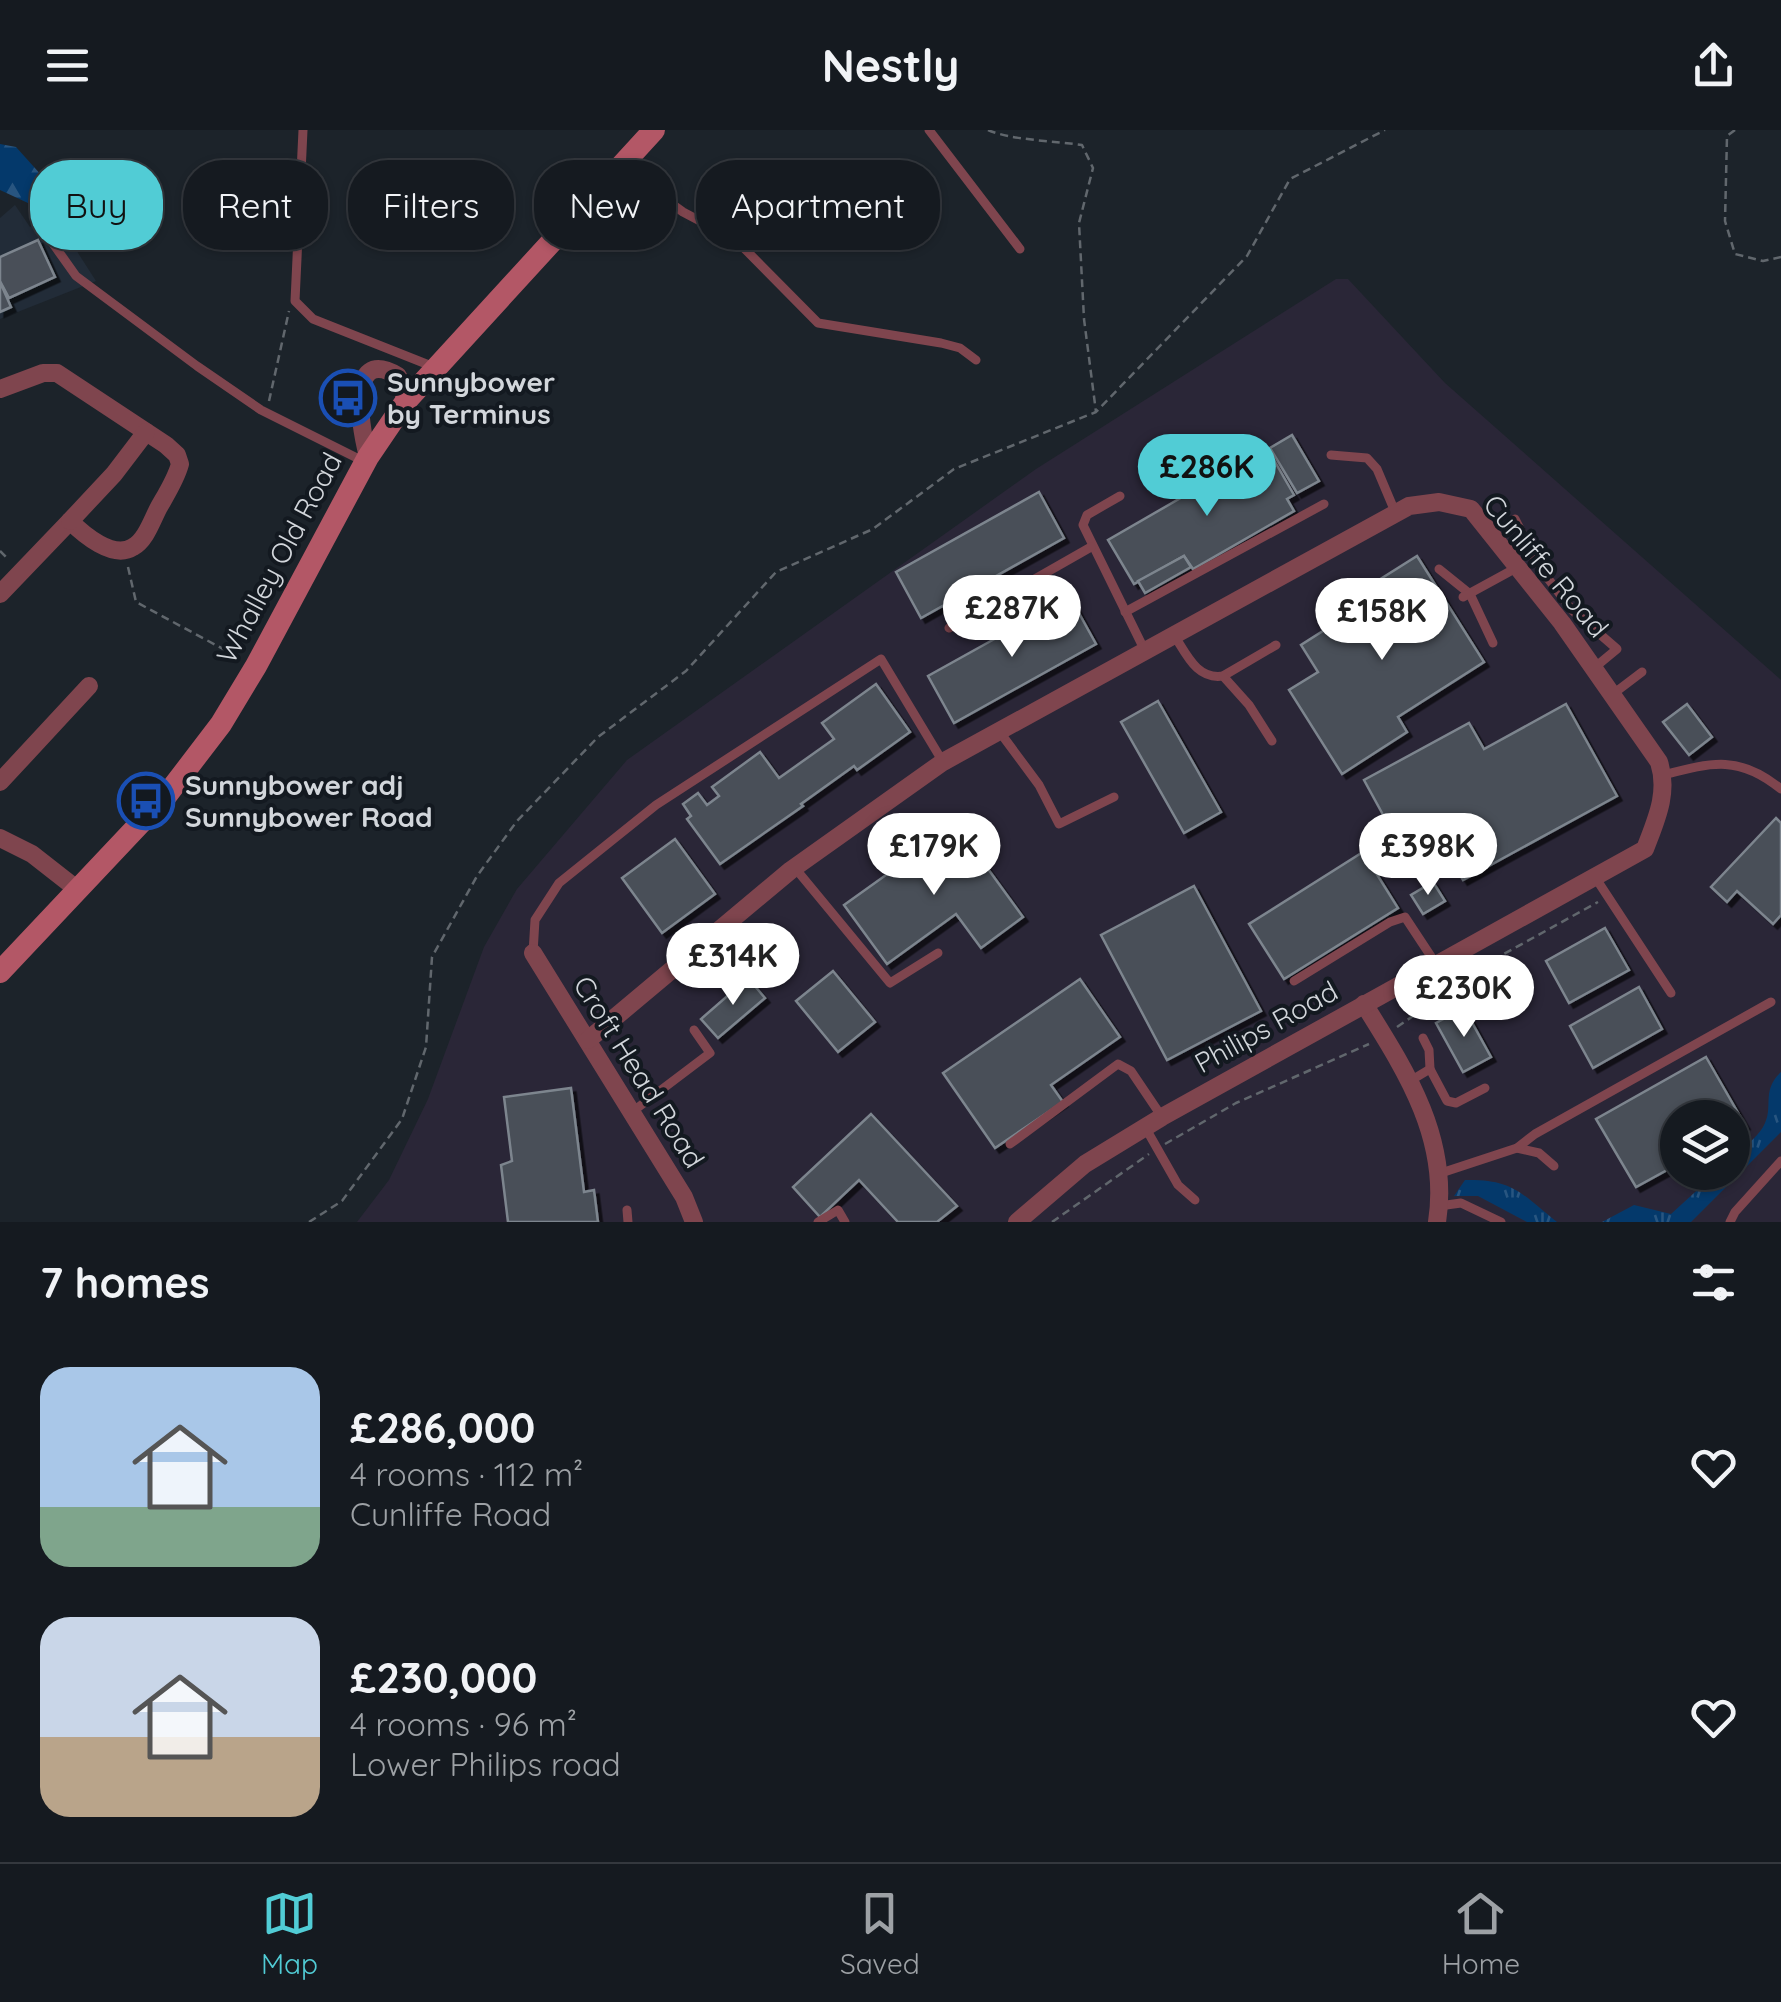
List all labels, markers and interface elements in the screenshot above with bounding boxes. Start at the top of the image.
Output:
text: Nestly [822,37,959,93]
icon: menu [40,38,95,93]
icon: share [1686,38,1741,93]
chip: Buy [30,160,163,250]
chip: Rent [183,160,328,250]
chip: Filters [348,160,514,250]
chip: New [534,160,676,250]
chip: Apartment [696,160,940,250]
place label: Sunnybower by Terminus [387,364,555,431]
bus stop icon: Sunnybower by Terminus [318,368,378,428]
pin: £286K [1137,434,1277,519]
street label: Whalley Old Road [208,446,349,669]
text: £286K [1160,446,1254,486]
street label: Cunliffe Road [1476,487,1616,644]
pin: £287K [942,575,1082,660]
pin: £158K [1312,578,1452,663]
text: £287K [965,587,1059,627]
text: £158K [1337,590,1427,630]
place label: Sunnybower adj Sunnybower Road [185,767,433,834]
bus stop icon: Sunnybower adj Sunnybower Road [116,771,176,831]
pin: £179K [864,813,1004,898]
pin: £398K [1358,813,1498,898]
text: £179K [889,825,979,865]
text: £398K [1381,825,1475,865]
pin: £314K [663,923,803,1008]
text: £314K [688,935,778,975]
pin: £230K [1394,955,1534,1040]
text: £230K [1416,967,1512,1007]
street label: Croft Head Road [566,969,713,1174]
street label: Philips Road [1188,973,1343,1080]
map controls [1660,1100,1750,1190]
button: layers [1660,1100,1750,1190]
icon: filters [1686,1255,1741,1310]
text: 7 homes [40,1256,209,1309]
text: £286,000 [350,1401,535,1454]
icon: home [120,1407,240,1527]
icon: heart [1686,1440,1741,1495]
text: 4 rooms · 112 m² [350,1454,583,1494]
text: Cunliffe Road [350,1494,551,1534]
text: £230,000 [350,1651,537,1704]
icon: home [120,1657,240,1777]
icon: heart [1686,1690,1741,1745]
text: 4 rooms · 96 m² [350,1704,577,1744]
text: Lower Philips road [350,1744,621,1784]
tab: Map [261,1886,318,1981]
tab: Saved [840,1886,920,1981]
tab: Home [1442,1886,1520,1981]

